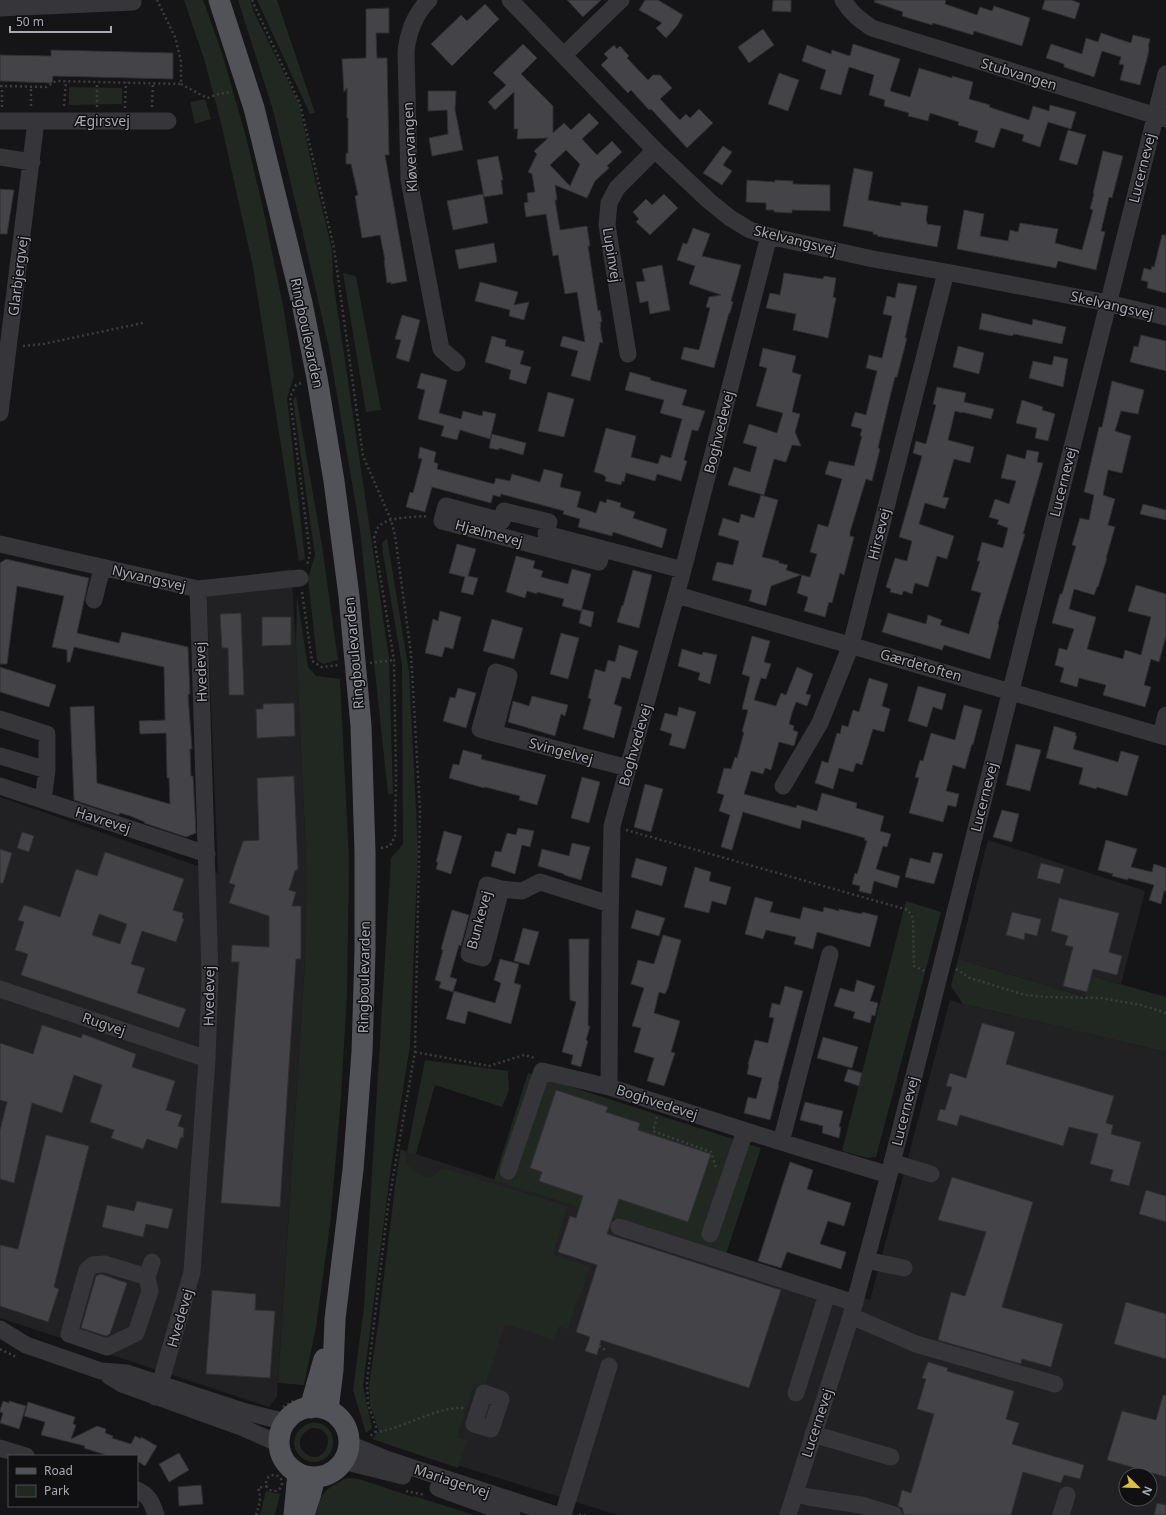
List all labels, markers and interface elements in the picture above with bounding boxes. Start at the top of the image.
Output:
scale bar [10,8,111,34]
text: 50 m [16,13,44,30]
street label: Stubvangen [979,53,1059,94]
street label: Kløvervangen [398,102,421,192]
street label: Ægirsvej [73,111,130,130]
street label: Lucernevej [1124,131,1159,205]
street label: Skelvangsvej [752,220,838,259]
street label: Lupinvej [599,226,626,284]
street label: Glarbjergvej [3,235,32,317]
street label: Ringboulevarden [287,276,328,390]
street label: Skelvangsvej [1069,286,1155,323]
street label: Boghvedevej [699,388,738,475]
street label: Lucernevej [1045,445,1080,519]
street label: Hirsevej [863,506,894,562]
street label: Hjælmevej [453,514,525,551]
street label: Nyvangsvej [110,560,188,595]
street label: Ringboulevarden [339,596,368,710]
street label: Hvedevej [190,642,211,702]
street label: Gærdetoften [878,644,964,685]
street label: Boghvedevej [614,702,655,788]
street label: Svingelvej [527,733,595,768]
street label: Lucernevej [966,760,1001,834]
street label: Havrevej [73,802,133,837]
street label: Bunkevej [462,888,495,951]
street label: Ringboulevarden [353,921,374,1033]
street label: Hvedevej [198,966,219,1026]
street label: Rugvej [80,1007,128,1040]
street label: Lucernevej [887,1074,922,1148]
street label: Boghvedevej [614,1079,700,1124]
street label: Hvedevej [162,1286,197,1349]
street label: Lucernevej [796,1386,837,1460]
legend [8,1455,138,1507]
street label: Mariagervej [412,1459,493,1502]
text: Road [44,1462,73,1479]
north arrow [1118,1467,1158,1507]
text: Park [44,1482,70,1499]
text: N [1139,1484,1156,1498]

